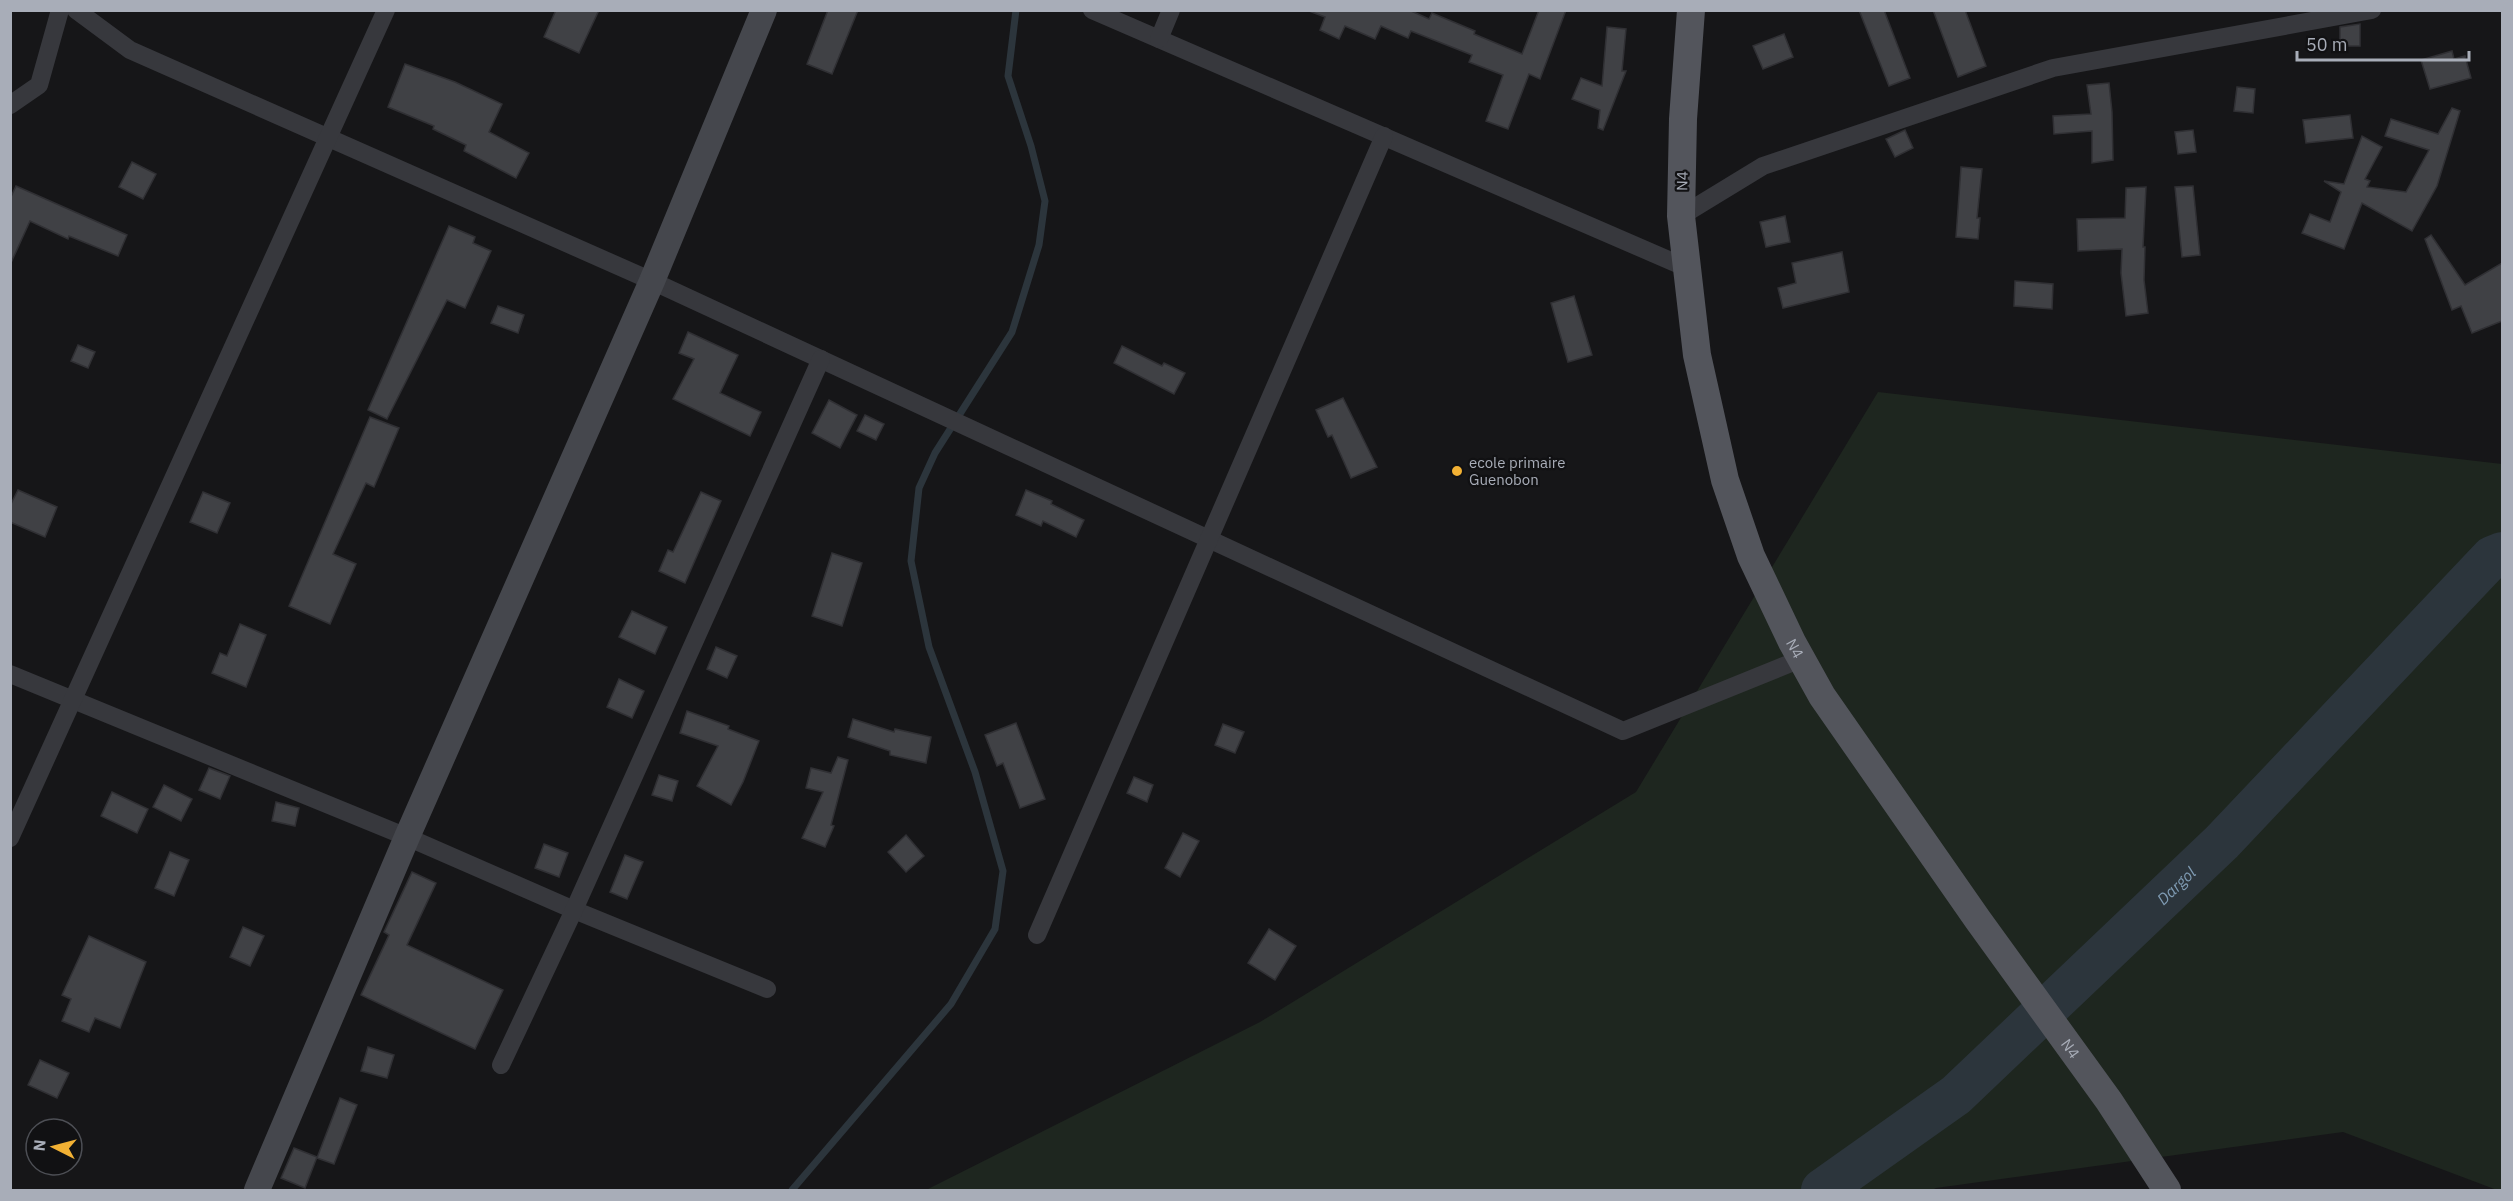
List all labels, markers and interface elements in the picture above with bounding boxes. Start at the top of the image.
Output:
scale bar [2297,24,2470,62]
text: 50 m [2306,33,2348,56]
street label: N4 [1672,171,1692,191]
place label: ecole primaire Guenobon [1469,453,1565,489]
marker: ecole primaire Guenobon [1450,464,1464,478]
street label: N4 [1782,635,1809,661]
water label: Dargol [2152,862,2200,909]
street label: N4 [2057,1035,2084,1062]
north arrow [24,1117,84,1177]
text: N [29,1139,50,1152]

